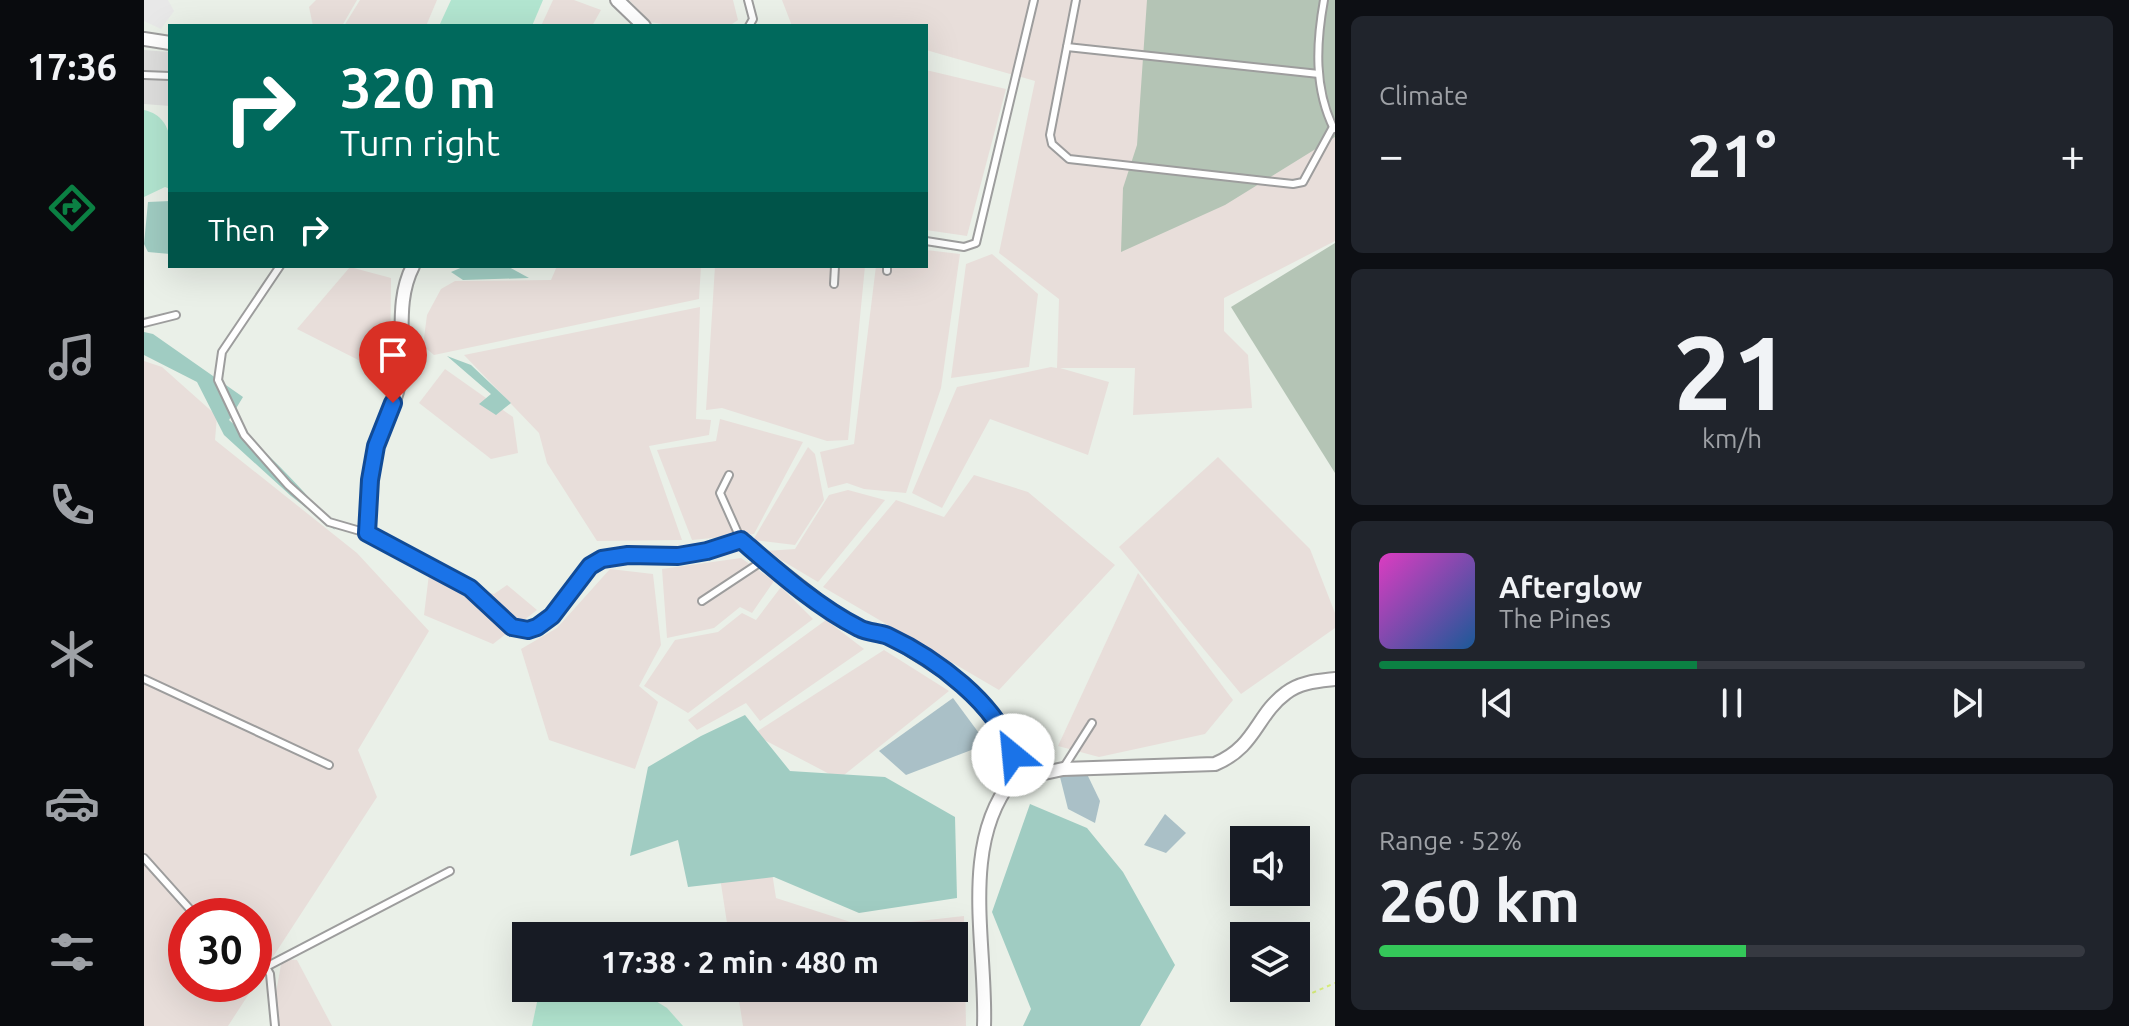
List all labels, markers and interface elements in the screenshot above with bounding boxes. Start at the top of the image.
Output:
text: 17:36 [27,46,117,87]
icon: right [208,56,312,160]
text: 320 m [340,56,496,119]
text: Climate [1379,81,1468,110]
text: 21° [1688,121,1776,188]
text: Turn right [340,122,500,163]
text: − [1379,130,1404,179]
text: + [2060,130,2085,179]
icon: directions [44,180,100,236]
icon: right [292,208,336,252]
text: Then [208,213,276,247]
text: 21 [1673,313,1791,430]
pin [359,321,427,403]
icon: music [44,329,100,385]
icon: arrive [371,333,415,377]
text: km/h [1702,424,1762,453]
icon: phone [44,477,100,533]
text: Afterglow [1499,570,1642,604]
text: The Pines [1499,604,1611,633]
icon: climate [44,626,100,682]
icon: previous [1475,681,1519,725]
icon: pause [1710,681,1754,725]
icon: next [1945,681,1989,725]
position arrow [971,713,1055,797]
icon: car [44,775,100,831]
map controls [1230,826,1310,1002]
button: sound [1230,826,1310,906]
text: Range · 52% [1379,826,1522,855]
text: 260 km [1379,866,1580,933]
speed limit sign: 30 [168,898,272,1002]
button: layers [1230,922,1310,1002]
icon: filters [44,924,100,980]
text: 17:38 · 2 min · 480 m [601,945,879,979]

